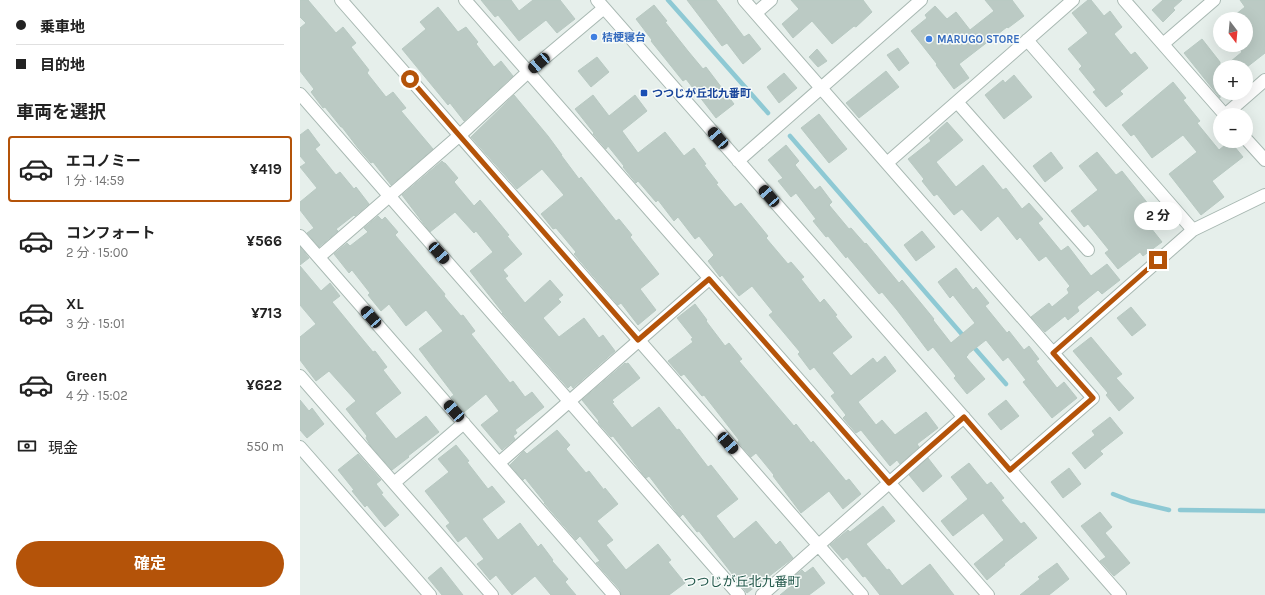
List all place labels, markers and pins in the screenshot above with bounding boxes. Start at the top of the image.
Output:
place label: 桔梗寝台 [602,31,646,44]
marker: 桔梗寝台 [589,32,599,42]
place label: MARUGO STORE [937,33,1020,46]
marker: MARUGO STORE [924,34,934,44]
place label: つつじが丘北九番町 [652,87,751,100]
marker: つつじが丘北九番町 [639,88,649,98]

